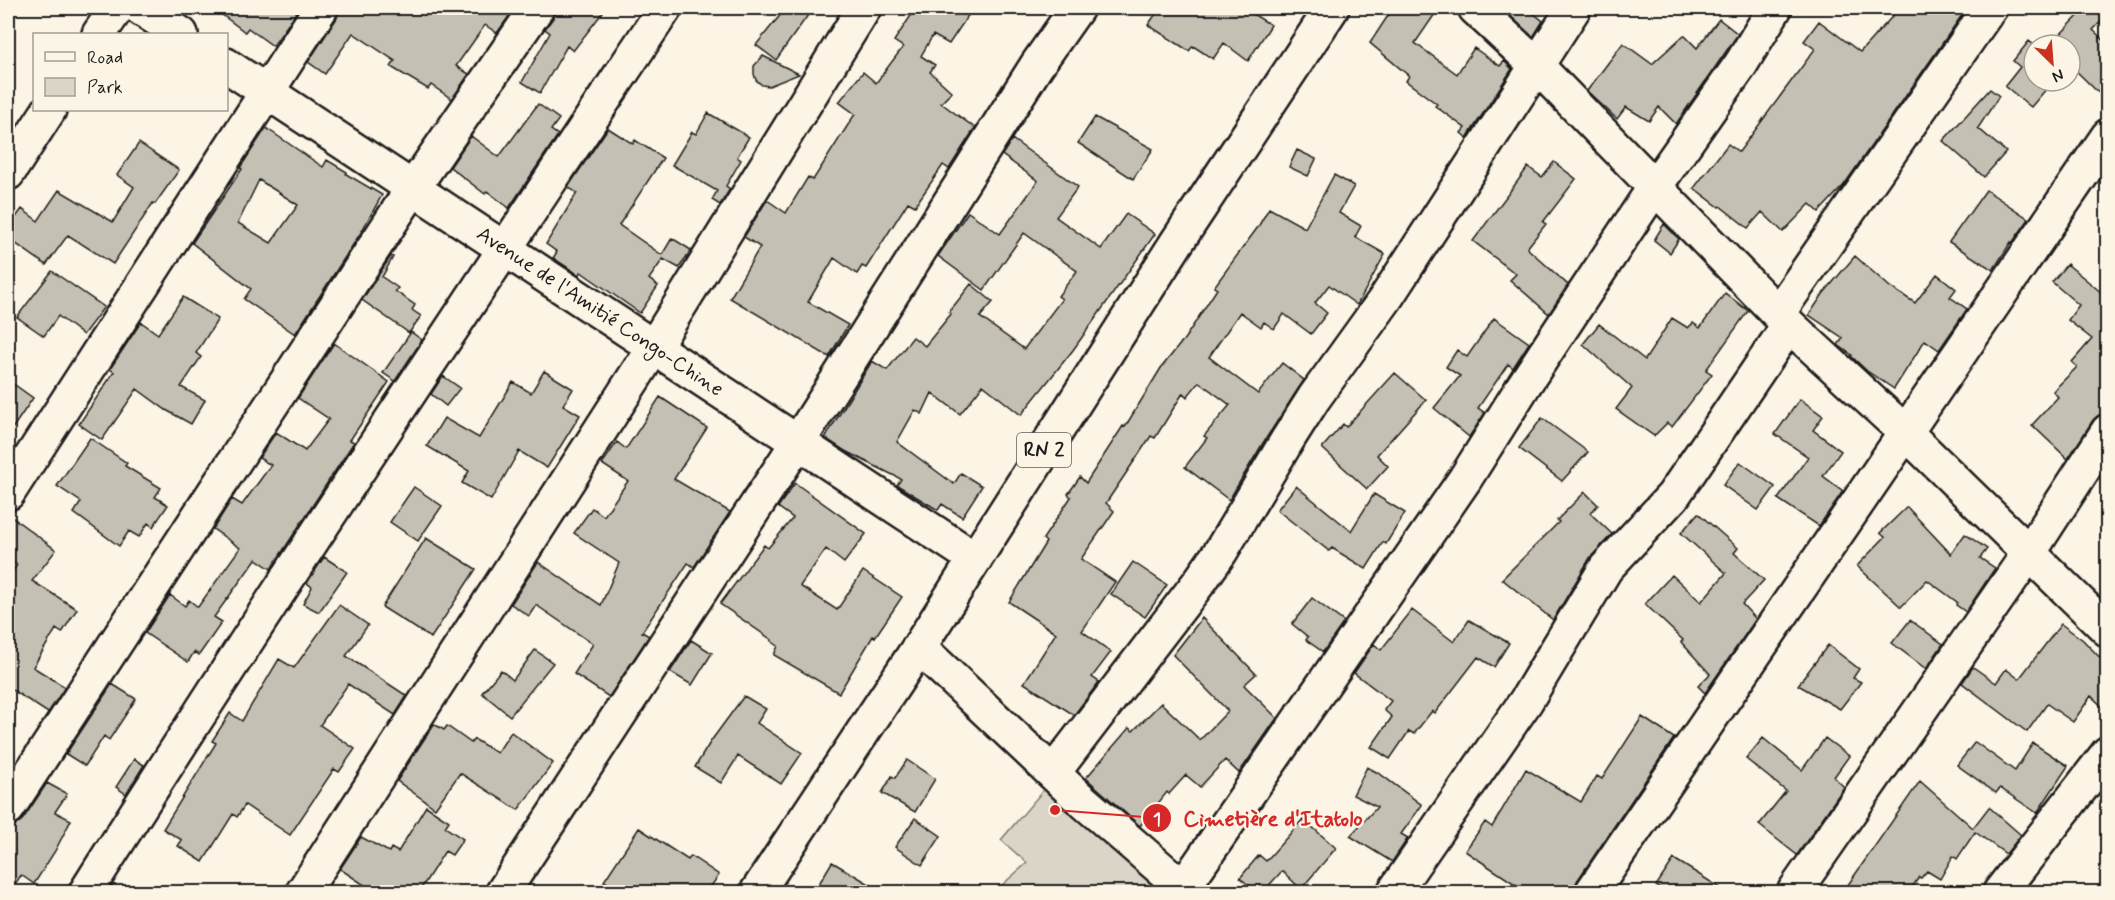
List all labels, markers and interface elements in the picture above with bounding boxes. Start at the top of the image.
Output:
legend [33,33,228,111]
north arrow [2022,33,2082,93]
text: Road [87,46,123,70]
text: N [2048,63,2067,87]
text: Park [87,76,123,100]
street label: Avenue de l'Amitié Congo-Chine [471,220,729,403]
road number: RN 2 [1017,433,1071,467]
callout: Cimetière d'Itatolo [1142,798,1374,838]
text: Cimetière d'Itatolo [1183,806,1363,834]
text: 1 [1153,808,1161,832]

